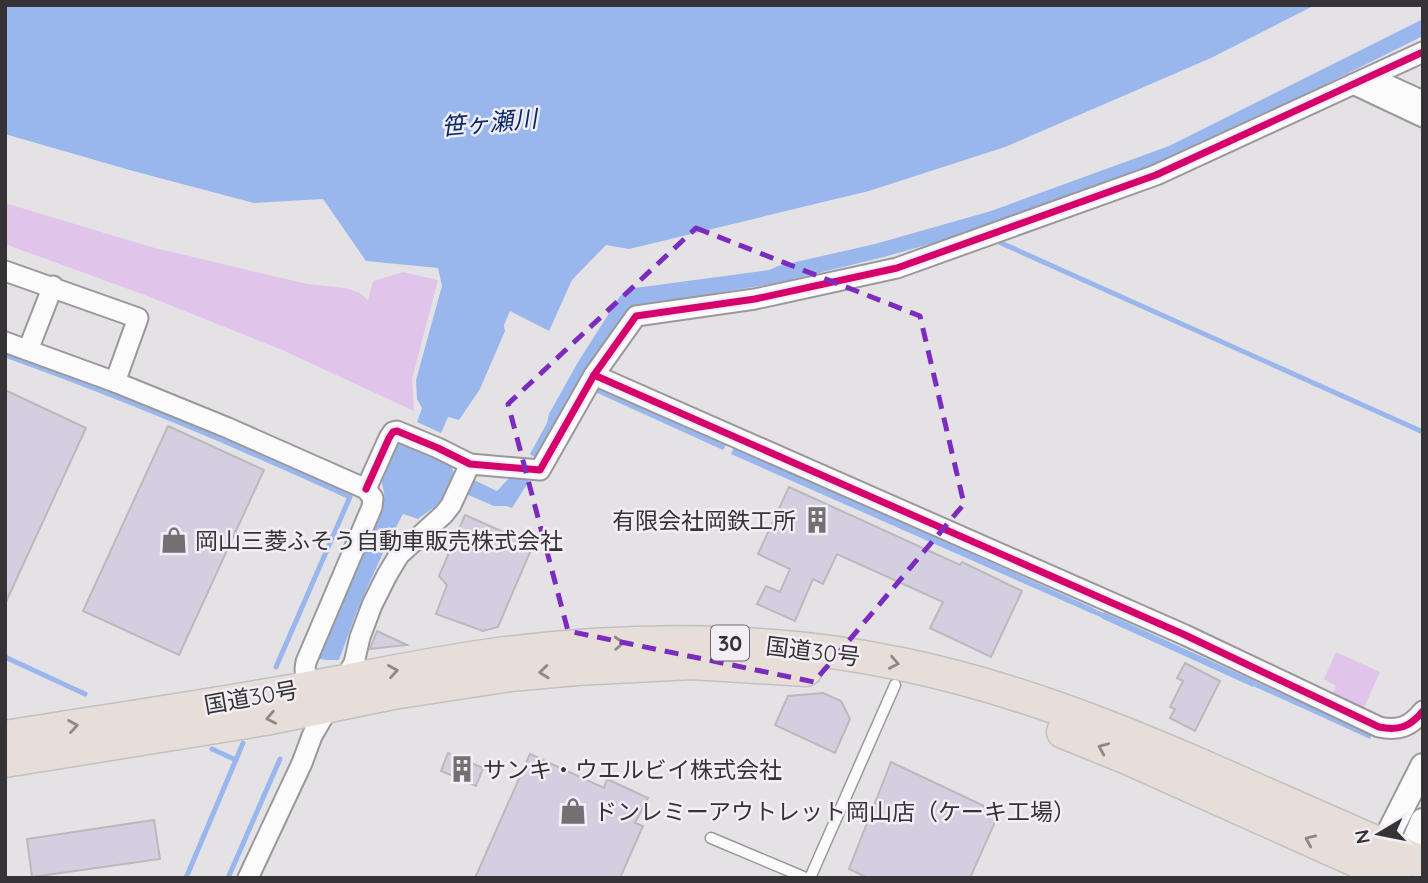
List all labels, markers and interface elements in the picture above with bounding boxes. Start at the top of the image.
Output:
water label: 笹ヶ瀬川 [440,103,541,141]
building icon: 有限会社岡鉄工所 [802,505,832,535]
place label: 有限会社岡鉄工所 [612,506,796,535]
shop icon: 岡山三菱ふそう自動車販売株式会社 [159,525,189,555]
place label: 岡山三菱ふそう自動車販売株式会社 [195,526,563,555]
road number: 30 [711,626,749,660]
street label: 国道30号 [764,631,862,671]
one-way arrow [614,635,625,650]
one-way arrow [888,654,900,669]
one-way arrow [388,664,399,679]
one-way arrow [538,664,549,679]
street label: 国道30号 [202,674,300,720]
one-way arrow [265,710,277,725]
one-way arrow [67,719,79,734]
one-way arrow [1097,742,1109,756]
building icon: サンキ・ウエルビイ株式会社 [447,754,477,784]
place label: サンキ・ウエルビイ株式会社 [483,755,782,784]
shop icon: ドンレミーアウトレット岡山店（ケーキ工場） [558,796,588,826]
place label: ドンレミーアウトレット岡山店（ケーキ工場） [594,797,1076,826]
north arrow [1344,799,1414,869]
text: N [1349,828,1375,846]
one-way arrow [1305,834,1318,848]

